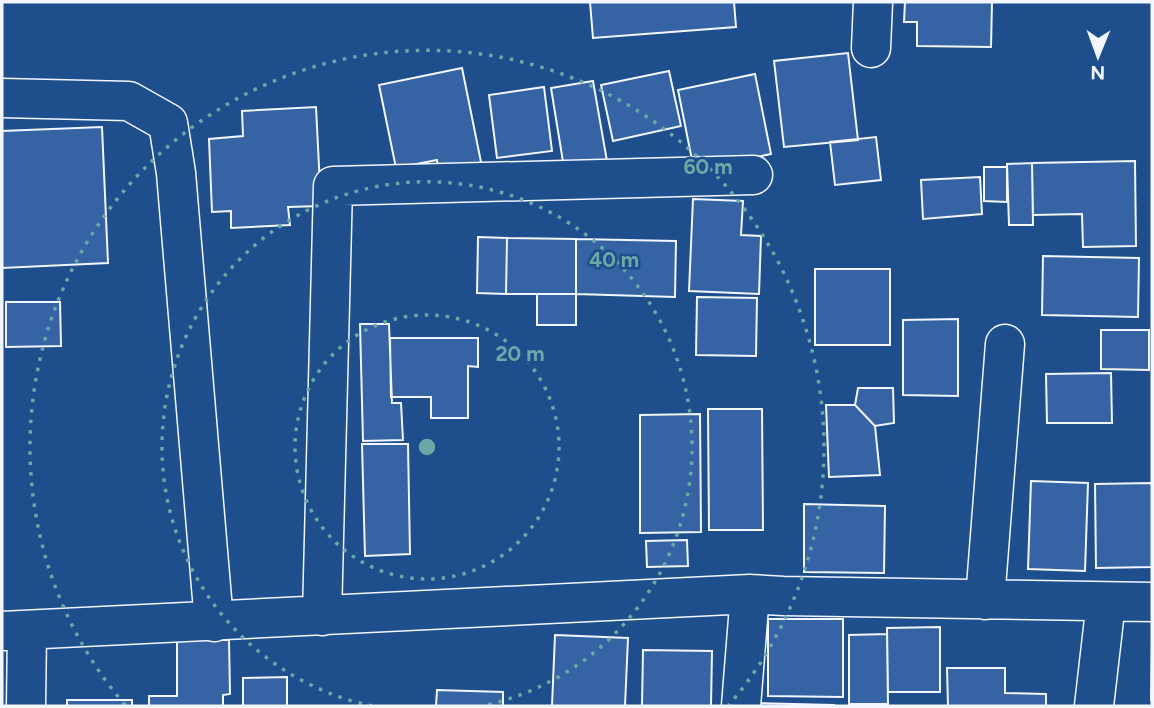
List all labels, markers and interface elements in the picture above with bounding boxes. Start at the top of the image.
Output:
north arrow [1063,21,1133,91]
text: N [1090,61,1105,84]
text: 60 m [683,154,733,179]
text: 40 m [589,247,639,272]
text: 20 m [495,341,545,366]
centre of rings [415,435,439,459]

